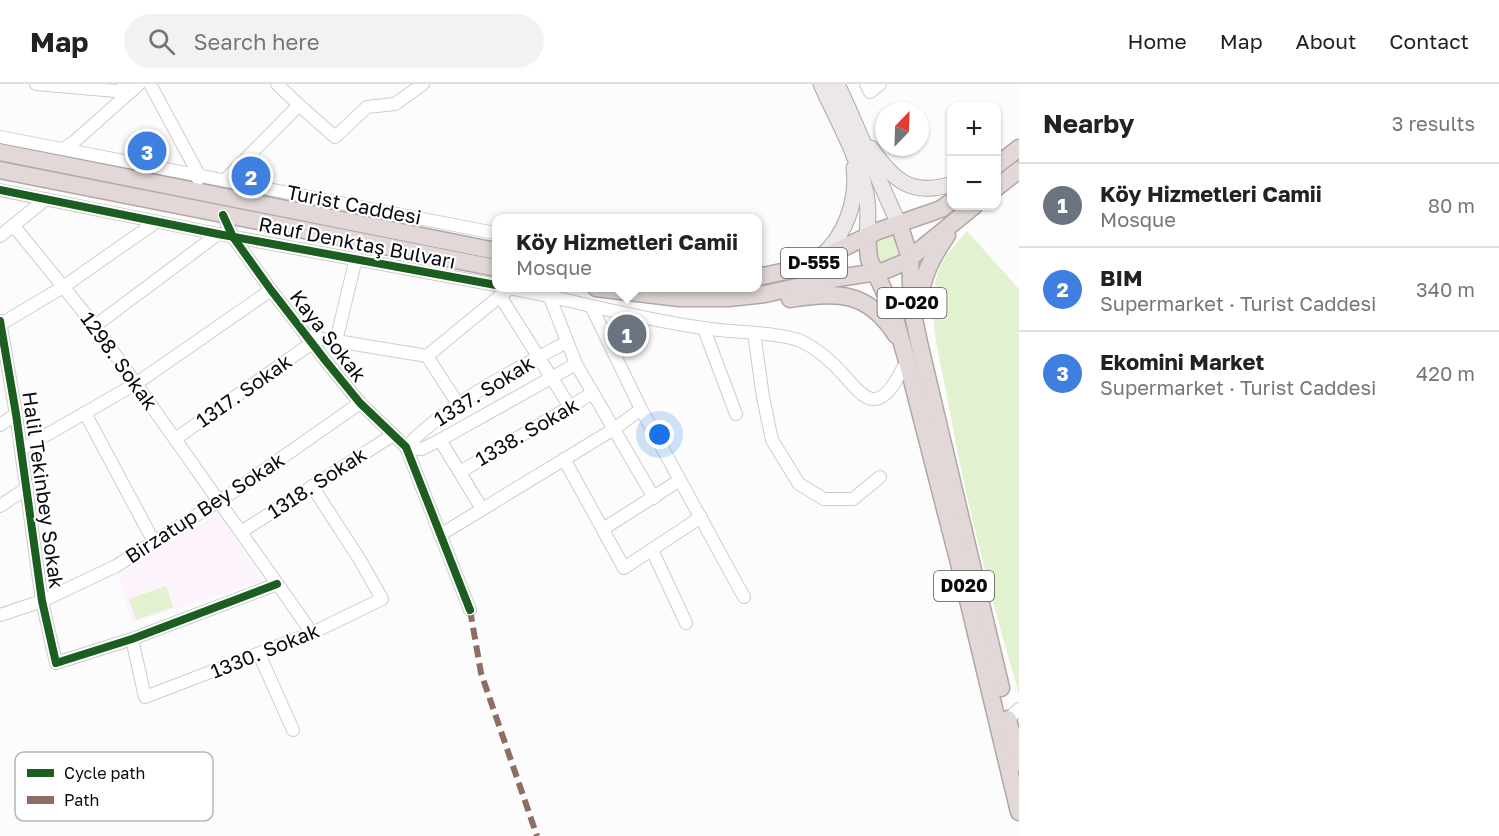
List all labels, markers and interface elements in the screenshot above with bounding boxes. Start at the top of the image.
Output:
search box [124,14,544,68]
text: Map [30,25,88,58]
icon: search [145,25,178,58]
text: Search here [193,28,319,55]
text: Home [1127,28,1187,54]
text: Map [1220,28,1263,54]
text: About [1296,28,1356,54]
text: Contact [1389,28,1469,54]
north arrow [875,102,929,156]
map controls [947,102,1001,210]
button: + [947,102,1001,156]
text: Nearby [1043,108,1134,139]
text: 3 results [1392,111,1475,135]
pin: 3 [128,128,166,174]
pin: 2 [232,154,270,199]
button: − [947,156,1001,210]
street label: Turist Caddesi [285,179,423,229]
text: Köy Hizmetleri Camii [1100,180,1322,207]
text: 1 [1057,193,1068,217]
text: 80 m [1428,193,1475,217]
text: Mosque [1100,207,1176,231]
street label: Rauf Denktaş Bulvarı [257,211,458,273]
popup [492,214,762,292]
text: Köy Hizmetleri Camii [516,228,738,255]
road number: D-555 [781,248,847,278]
text: Mosque [516,255,592,279]
text: BIM [1100,264,1143,291]
text: 2 [1056,277,1069,301]
text: 340 m [1416,277,1475,301]
street label: Kaya Sokak [285,285,372,386]
road number: D-020 [878,288,946,318]
text: Supermarket · Turist Caddesi [1100,291,1376,315]
street label: 1298. Sokak [76,307,163,414]
pin: 1 [608,312,646,356]
street label: 1317. Sokak [191,348,296,432]
text: Ekomini Market [1100,348,1264,375]
street label: 1337. Sokak [429,350,538,430]
text: 3 [1056,361,1069,385]
text: 420 m [1416,361,1475,385]
text: Supermarket · Turist Caddesi [1100,375,1376,399]
street label: Halil Tekinbey Sokak [18,390,70,590]
street label: 1338. Sokak [471,392,582,470]
your location [645,420,674,449]
street label: 1318. Sokak [263,441,370,523]
street label: Birzatup Bey Sokak [120,447,288,568]
road number: D020 [934,571,994,601]
street label: 1330. Sokak [207,617,322,683]
legend [15,752,213,821]
text: Cycle path [64,763,145,783]
text: Path [64,790,99,810]

